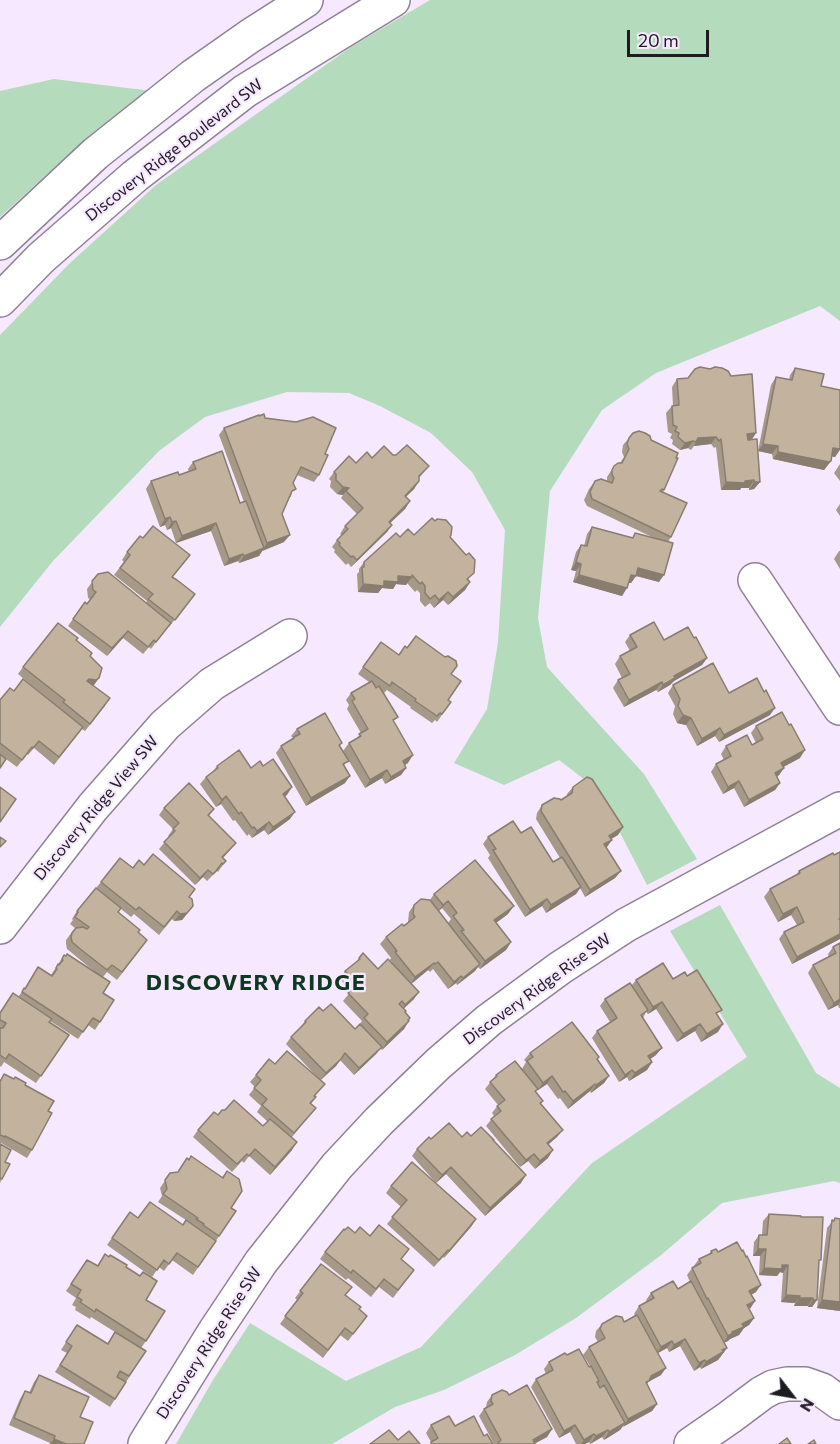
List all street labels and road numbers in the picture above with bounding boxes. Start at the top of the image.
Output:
street label: Discovery Ridge Boulevard SW [81,75,267,225]
street label: Discovery Ridge View SW [30,732,162,884]
street label: Discovery Ridge Rise SW [460,929,614,1049]
street label: Discovery Ridge Rise SW [153,1263,265,1423]

